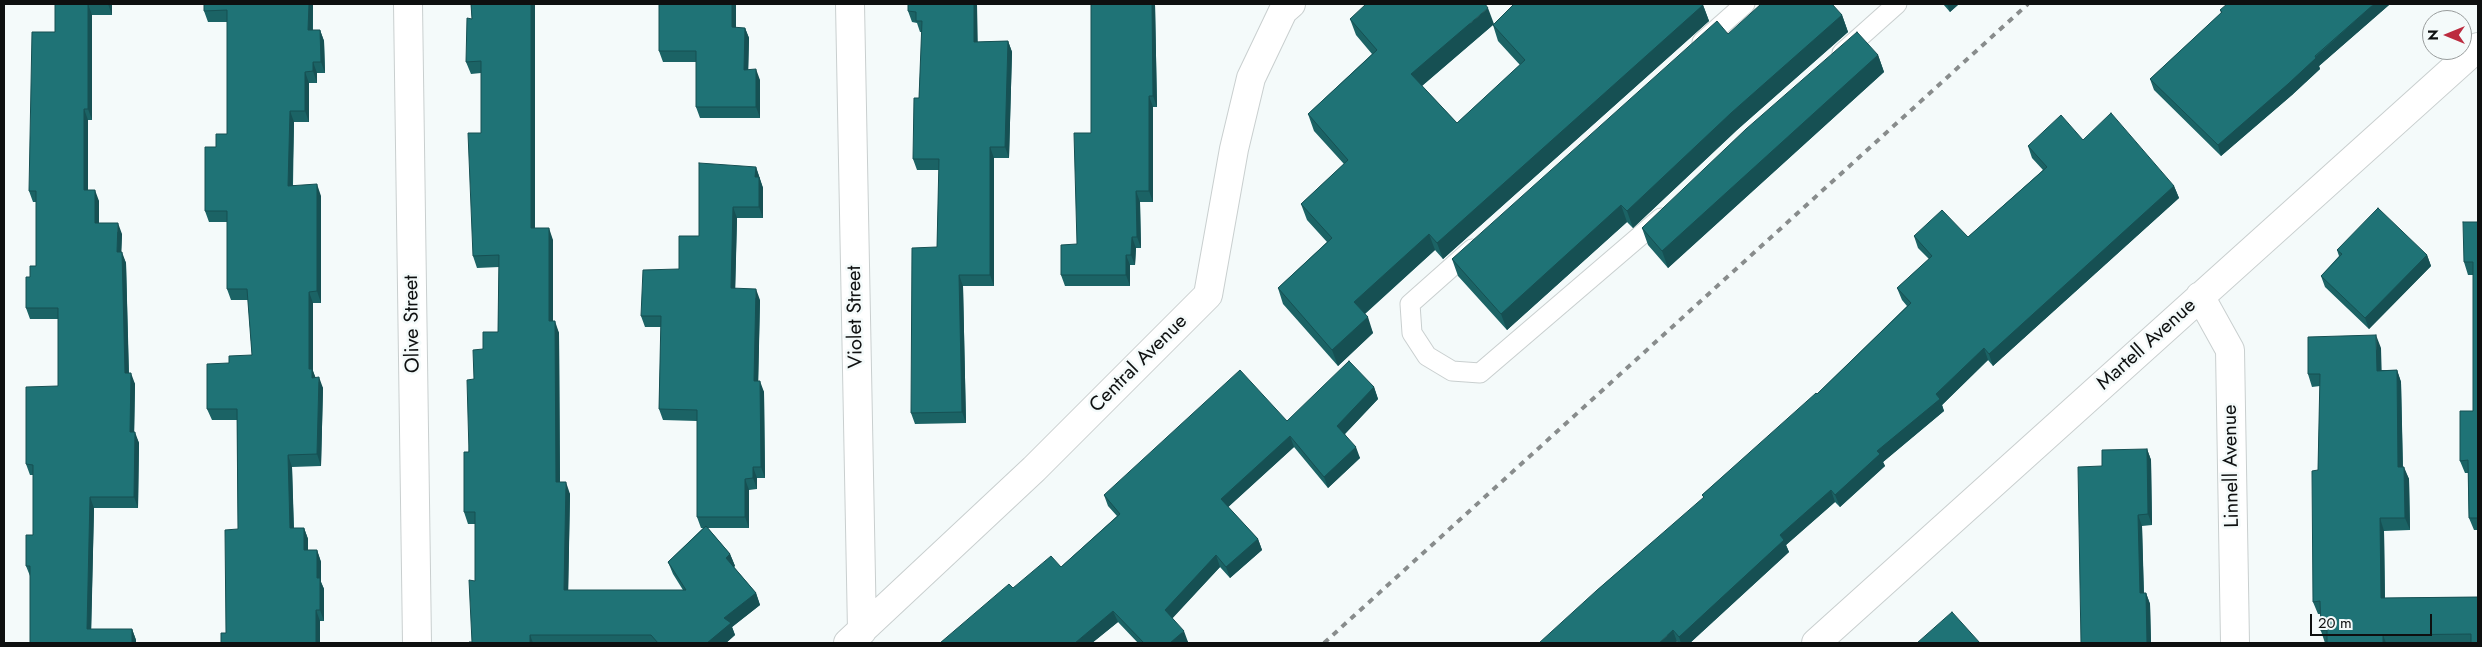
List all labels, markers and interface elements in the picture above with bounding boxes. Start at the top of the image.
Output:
north arrow [2422,10,2472,60]
text: N [2423,29,2443,41]
street label: Violet Street [843,265,869,369]
street label: Olive Street [400,275,426,373]
street label: Martell Avenue [2092,294,2202,396]
street label: Central Avenue [1085,310,1193,418]
street label: Linnell Avenue [2219,404,2245,528]
scale bar [2312,604,2434,636]
text: 20 m [2318,612,2352,634]

